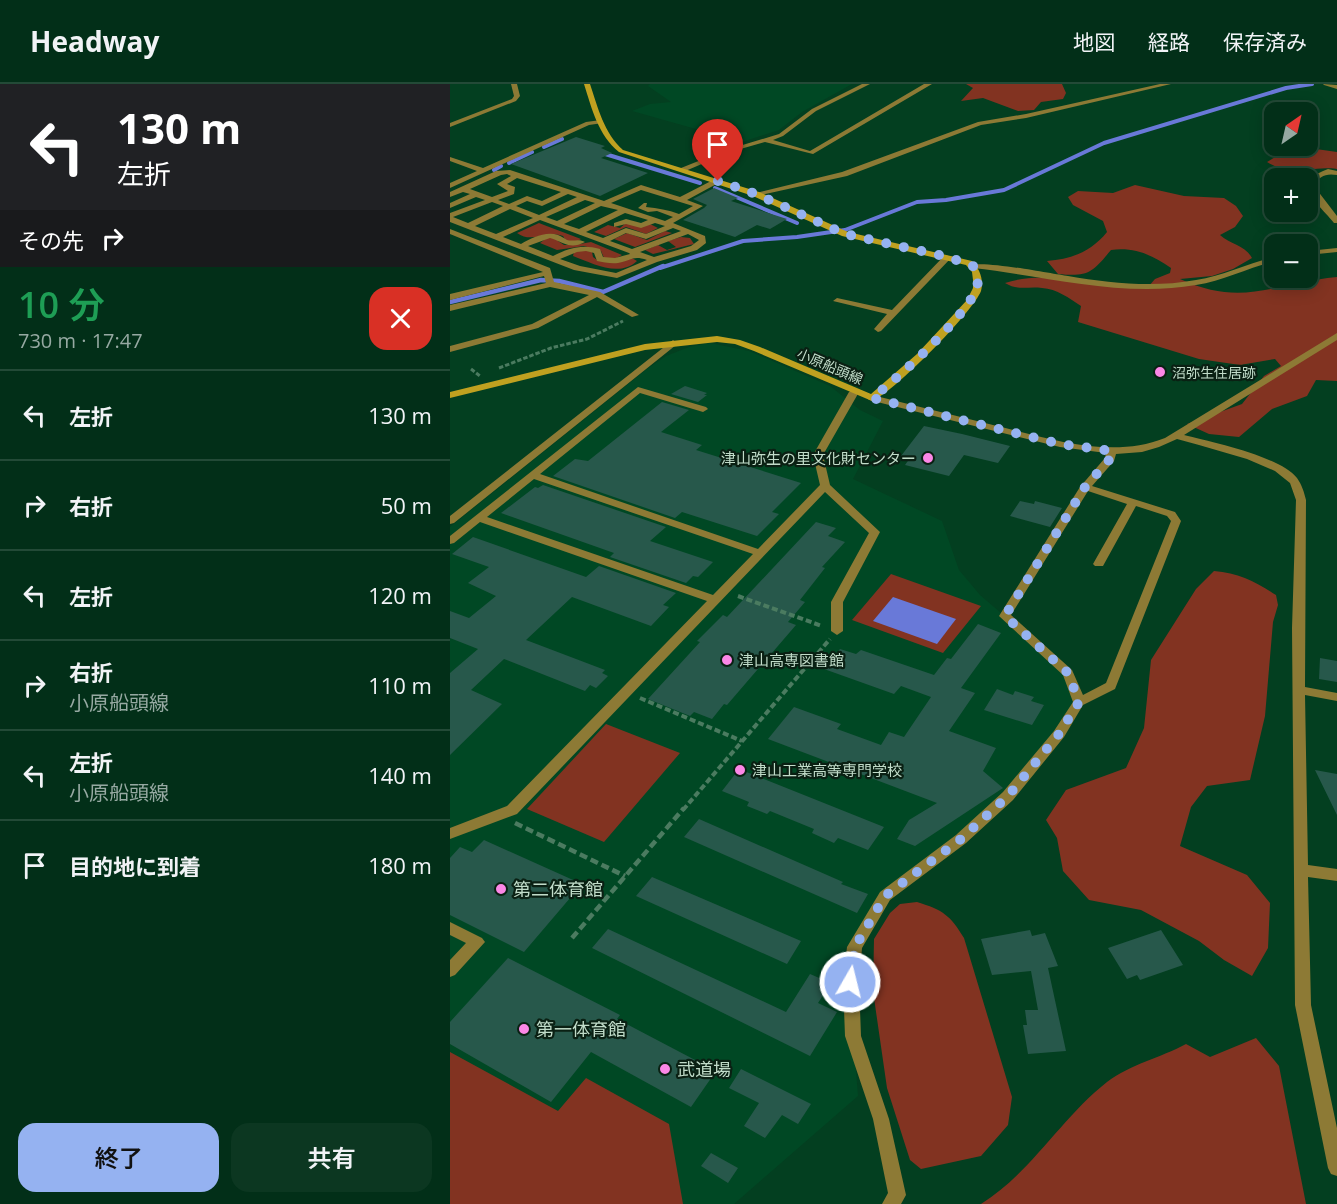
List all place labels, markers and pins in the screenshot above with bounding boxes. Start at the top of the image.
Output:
pin [692,119,743,181]
place label: 沼弥生住居跡 [1172,363,1256,382]
marker: 沼弥生住居跡 [1153,365,1167,379]
place label: 津山弥生の里文化財センター [721,448,916,468]
marker: 津山弥生の里文化財センター [921,451,935,465]
place label: 津山高専図書館 [739,650,844,670]
marker: 津山高専図書館 [720,653,734,667]
place label: 津山工業高等専門学校 [752,760,902,780]
marker: 津山工業高等専門学校 [733,763,747,777]
place label: 第二体育館 [513,877,603,901]
marker: 第二体育館 [494,882,508,896]
place label: 第一体育館 [536,1017,626,1041]
marker: 第一体育館 [517,1022,531,1036]
place label: 武道場 [677,1057,731,1081]
marker: 武道場 [658,1062,672,1076]

